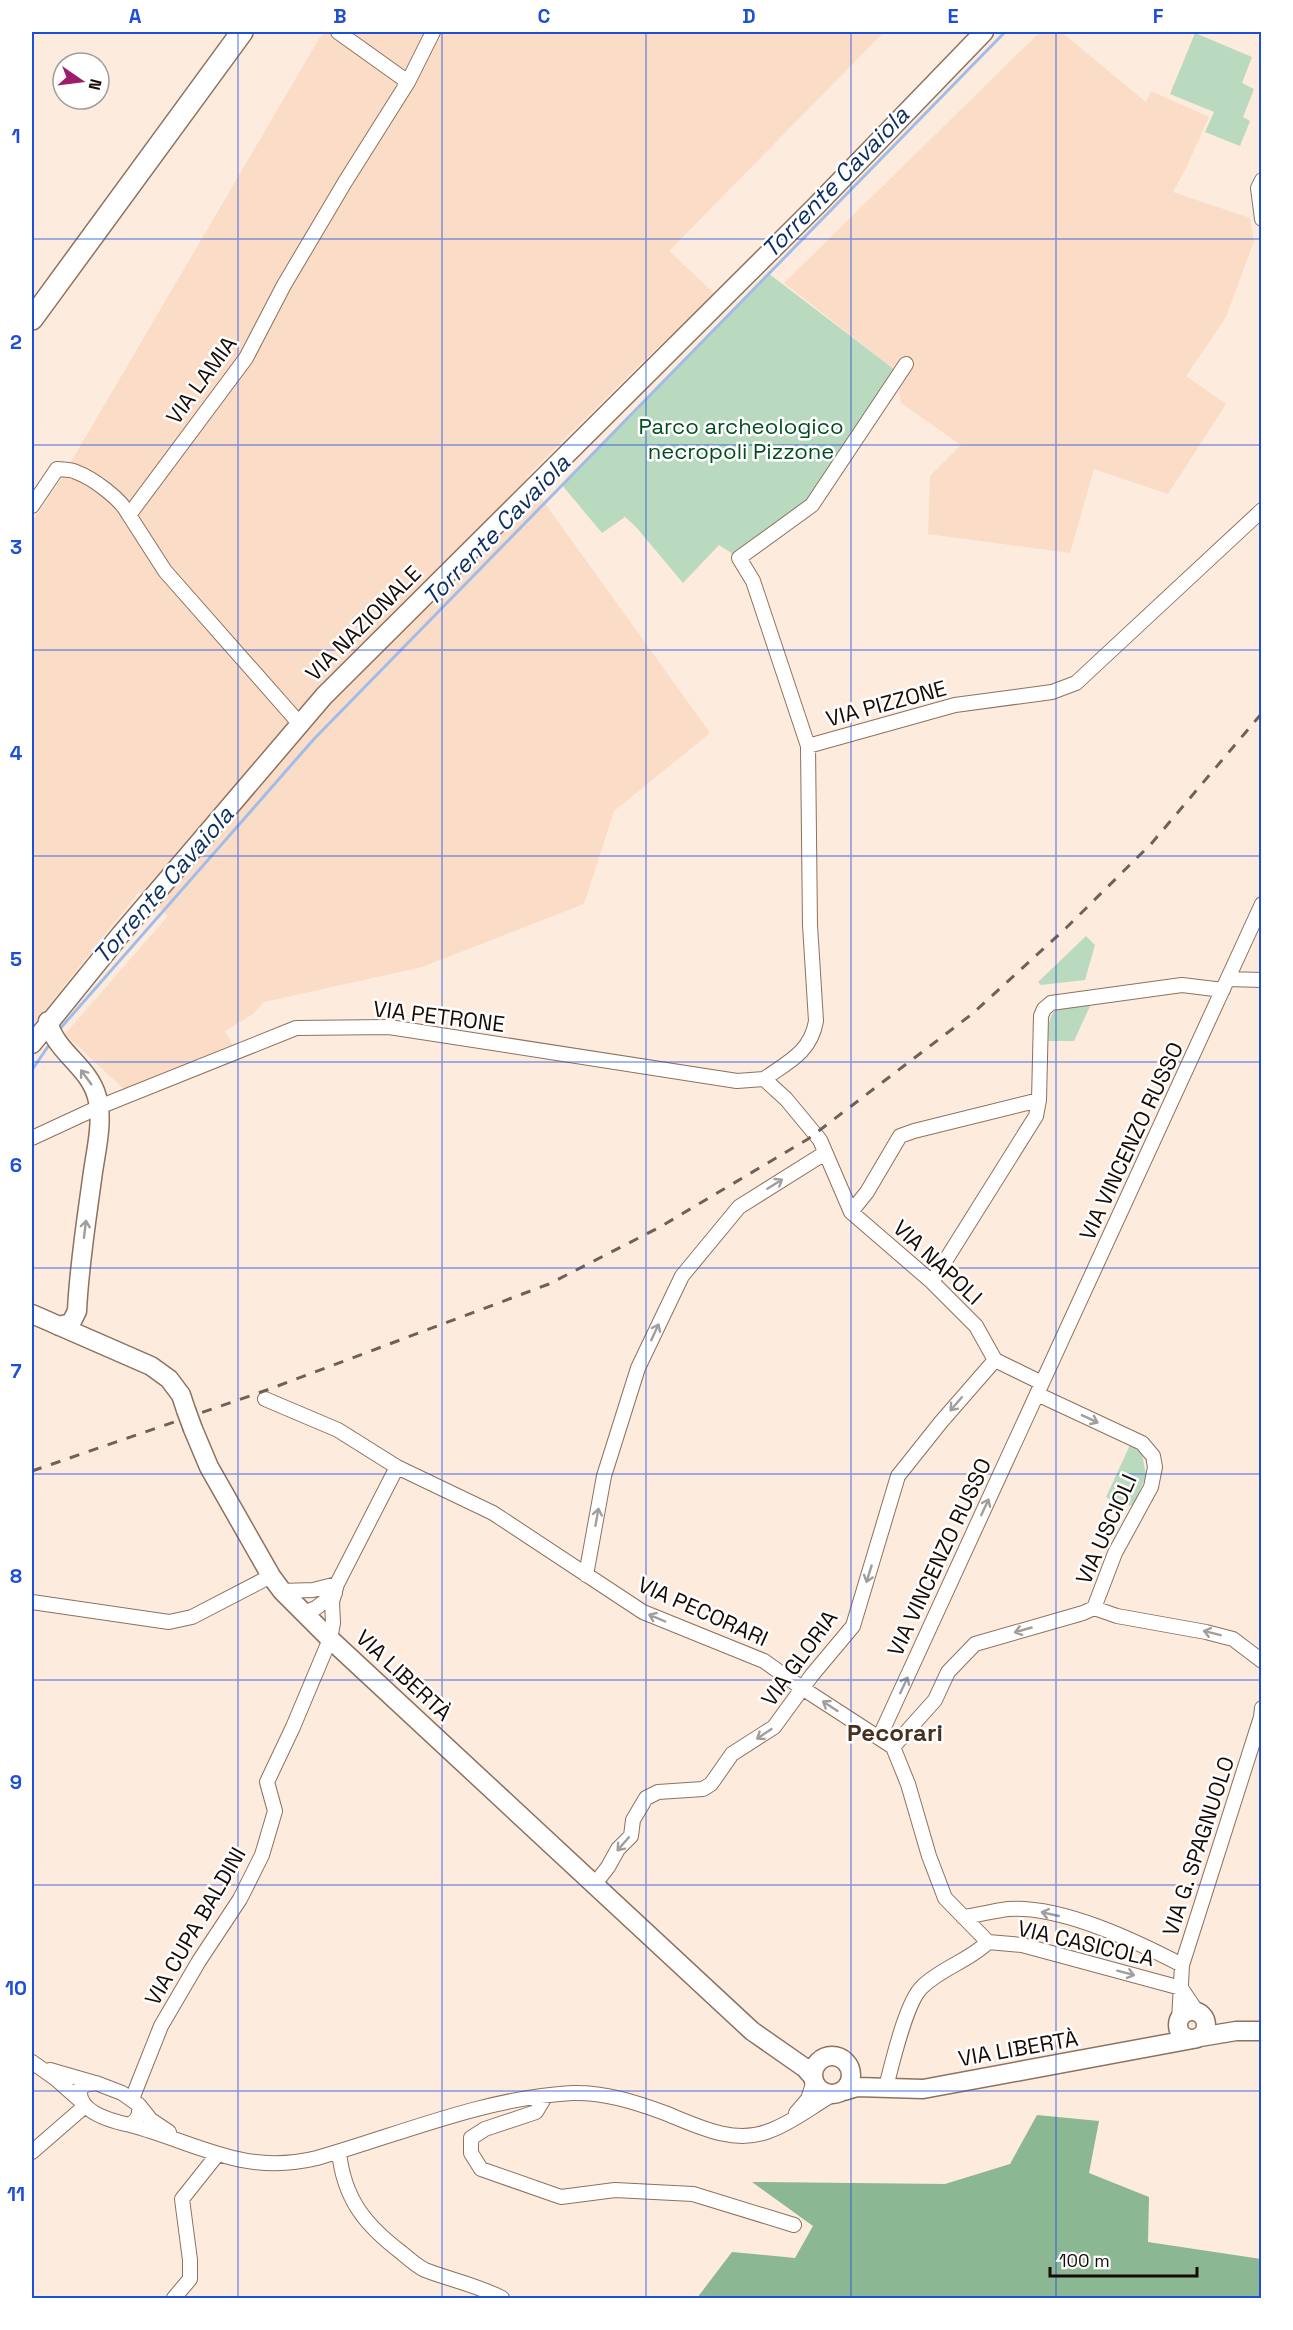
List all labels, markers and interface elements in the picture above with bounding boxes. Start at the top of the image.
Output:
text: A [129,3,142,29]
text: B [333,3,347,29]
text: C [538,3,551,29]
text: D [742,3,756,29]
text: E [947,3,959,29]
text: F [1153,3,1164,29]
north arrow [51,51,111,111]
text: N [84,77,107,92]
water label: Torrente Cavaiola [755,99,915,264]
text: 1 [11,123,21,149]
text: 2 [10,329,22,355]
street label: VIA LAMIA [160,330,242,430]
park label: Parco archeologico necropoli Pizzone [639,412,844,465]
water label: Torrente Cavaiola [416,447,576,612]
text: 3 [10,534,22,560]
street label: VIA NAZIONALE [299,559,427,687]
street label: VIA PIZZONE [823,673,949,733]
text: 4 [10,740,23,766]
water label: Torrente Cavaiola [86,800,240,970]
text: 5 [10,946,22,972]
street label: VIA PETRONE [372,994,506,1038]
street label: VIA VINCENZO RUSSO [1073,1037,1189,1245]
one-way arrow [79,1069,92,1085]
text: 6 [10,1152,22,1178]
one-way arrow [766,1177,783,1189]
street label: VIA NAPOLI [887,1214,989,1310]
one-way arrow [80,1220,91,1239]
one-way arrow [650,1324,662,1342]
text: 7 [10,1358,22,1384]
one-way arrow [949,1396,963,1411]
one-way arrow [1080,1414,1098,1425]
street label: VIA VINCENZO RUSSO [881,1453,997,1661]
street label: VIA USCIOLI [1069,1469,1143,1589]
one-way arrow [980,1499,991,1517]
one-way arrow [592,1508,603,1528]
text: 8 [10,1563,22,1589]
one-way arrow [862,1564,873,1583]
street label: VIA PECORARI [634,1570,772,1652]
street label: VIA GLORIA [755,1604,843,1712]
one-way arrow [649,1612,667,1623]
street label: VIA LIBERTÀ [350,1623,458,1727]
one-way arrow [1014,1625,1033,1636]
one-way arrow [1202,1627,1221,1639]
one-way arrow [898,1676,910,1694]
one-way arrow [822,1700,839,1712]
district label: Pecorari [847,1717,943,1748]
one-way arrow [756,1728,772,1740]
street label: VIA G. SPAGNUOLO [1156,1753,1240,1939]
text: 9 [10,1769,22,1795]
one-way arrow [617,1836,630,1852]
street label: VIA CUPA BALDINI [138,1842,252,2010]
one-way arrow [1041,1907,1060,1919]
street label: VIA CASICOLA [1015,1914,1157,1972]
one-way arrow [1117,1967,1136,1979]
text: 10 [5,1975,27,2001]
street label: VIA LIBERTÀ [956,2024,1080,2072]
text: 11 [7,2181,25,2207]
scale bar [1050,2240,1197,2278]
text: 100 m [1059,2249,1110,2272]

